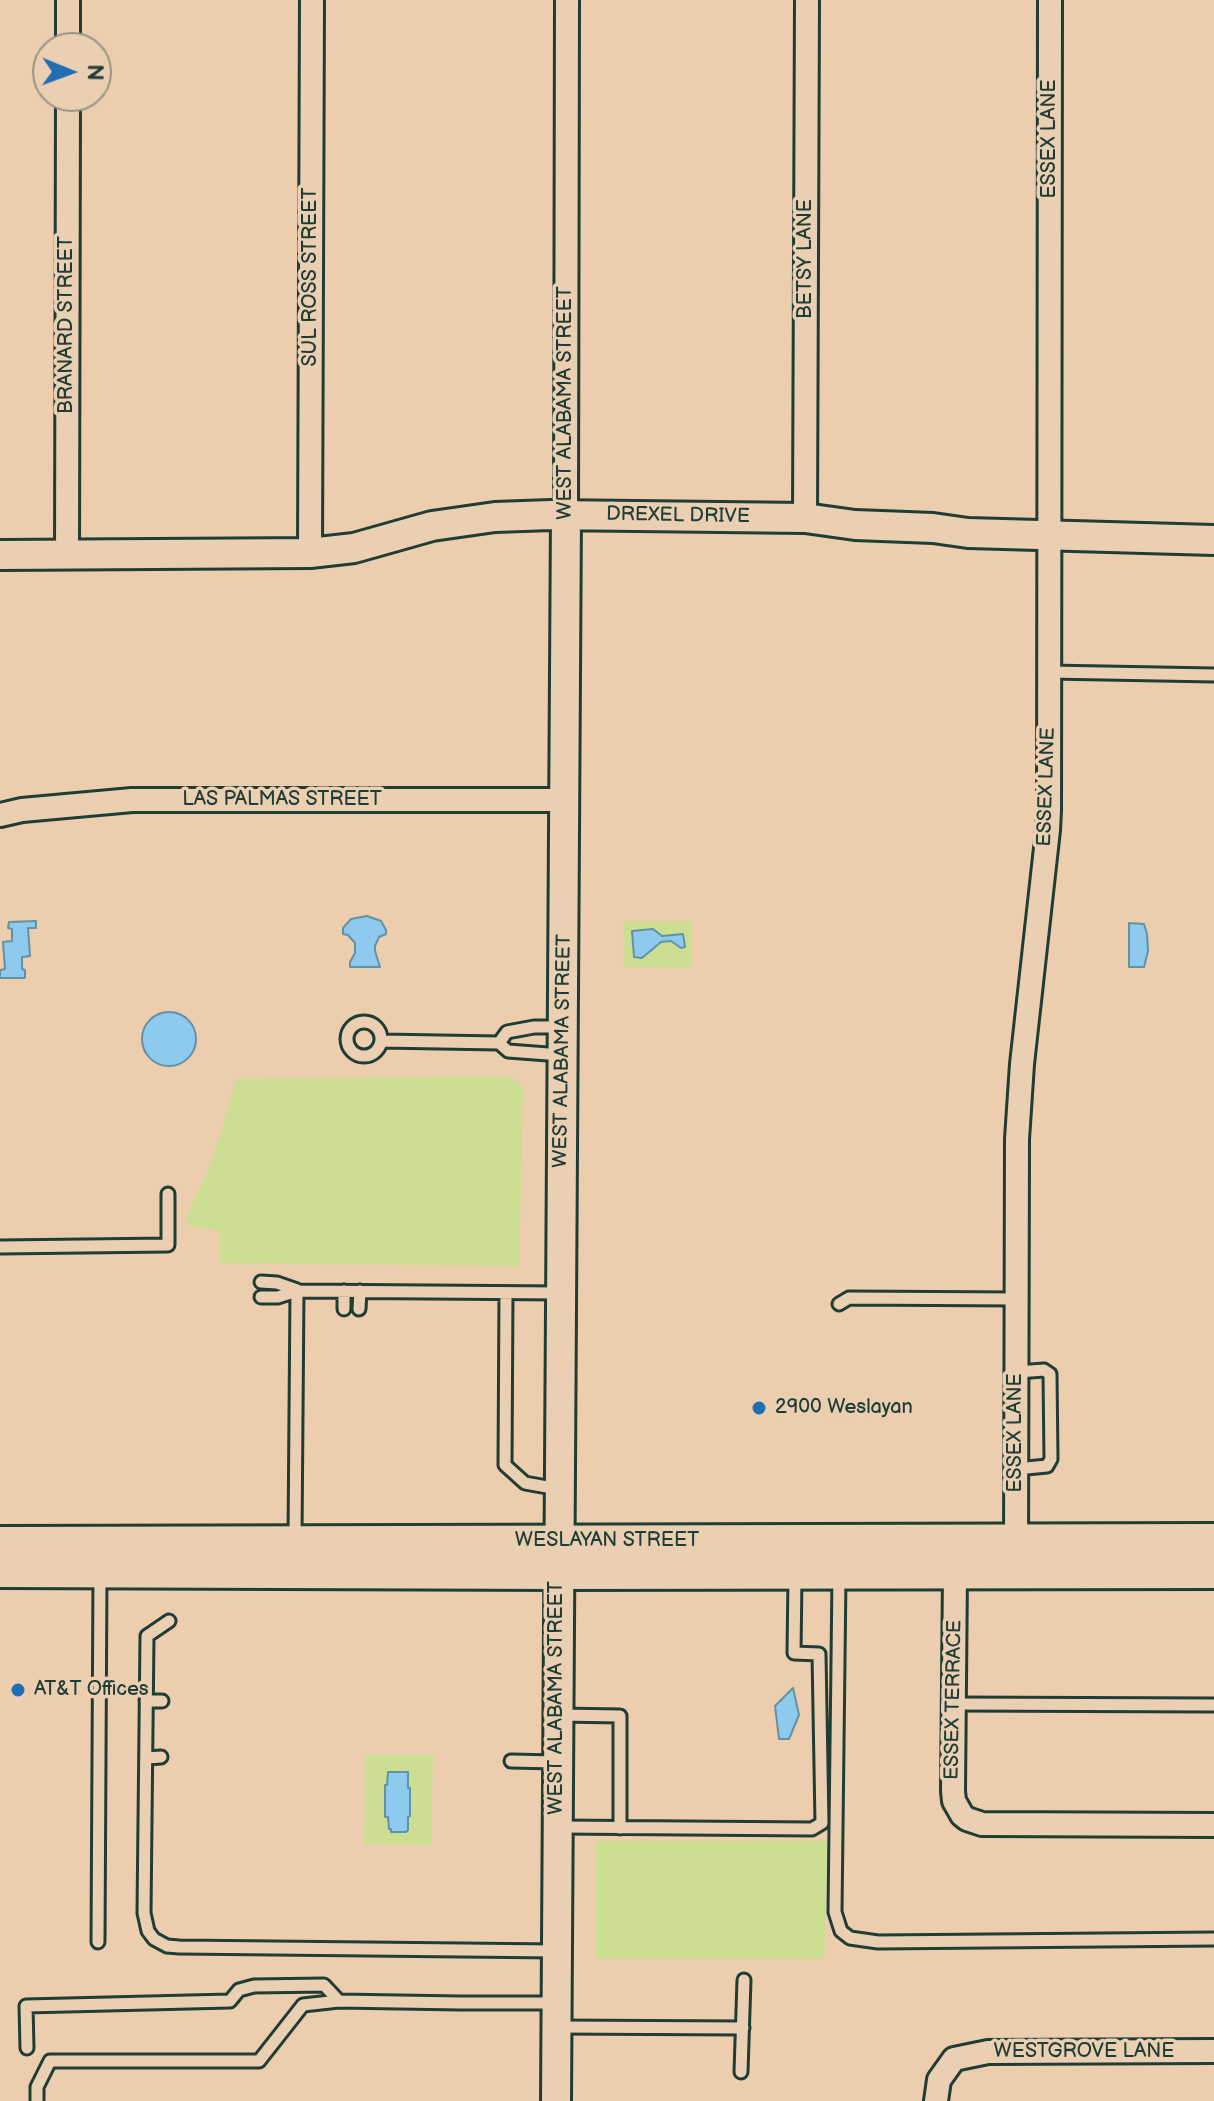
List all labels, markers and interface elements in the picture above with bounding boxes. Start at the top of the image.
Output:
north arrow [32,32,112,112]
text: N [81,64,108,81]
street label: ESSEX LANE [1038,79,1062,199]
street label: SUL ROSS STREET [299,188,323,366]
street label: BETSY LANE [794,199,818,319]
street label: BRANARD STREET [55,236,79,414]
street label: WEST ALABAMA STREET [554,286,578,520]
street label: DREXEL DRIVE [606,503,750,529]
street label: ESSEX LANE [1033,727,1061,847]
street label: LAS PALMAS STREET [182,788,382,812]
street label: WEST ALABAMA STREET [549,934,577,1168]
street label: ESSEX LANE [1004,1373,1028,1493]
place label: 2900 Weslayan [775,1396,913,1420]
marker: 2900 Weslayan [750,1399,768,1417]
street label: WESLAYAN STREET [515,1529,699,1553]
street label: WEST ALABAMA STREET [545,1581,569,1815]
street label: ESSEX TERRACE [941,1620,967,1780]
place label: AT&T Offices [34,1678,149,1702]
marker: AT&T Offices [9,1681,27,1699]
street label: WESTGROVE LANE [994,2040,1174,2064]

